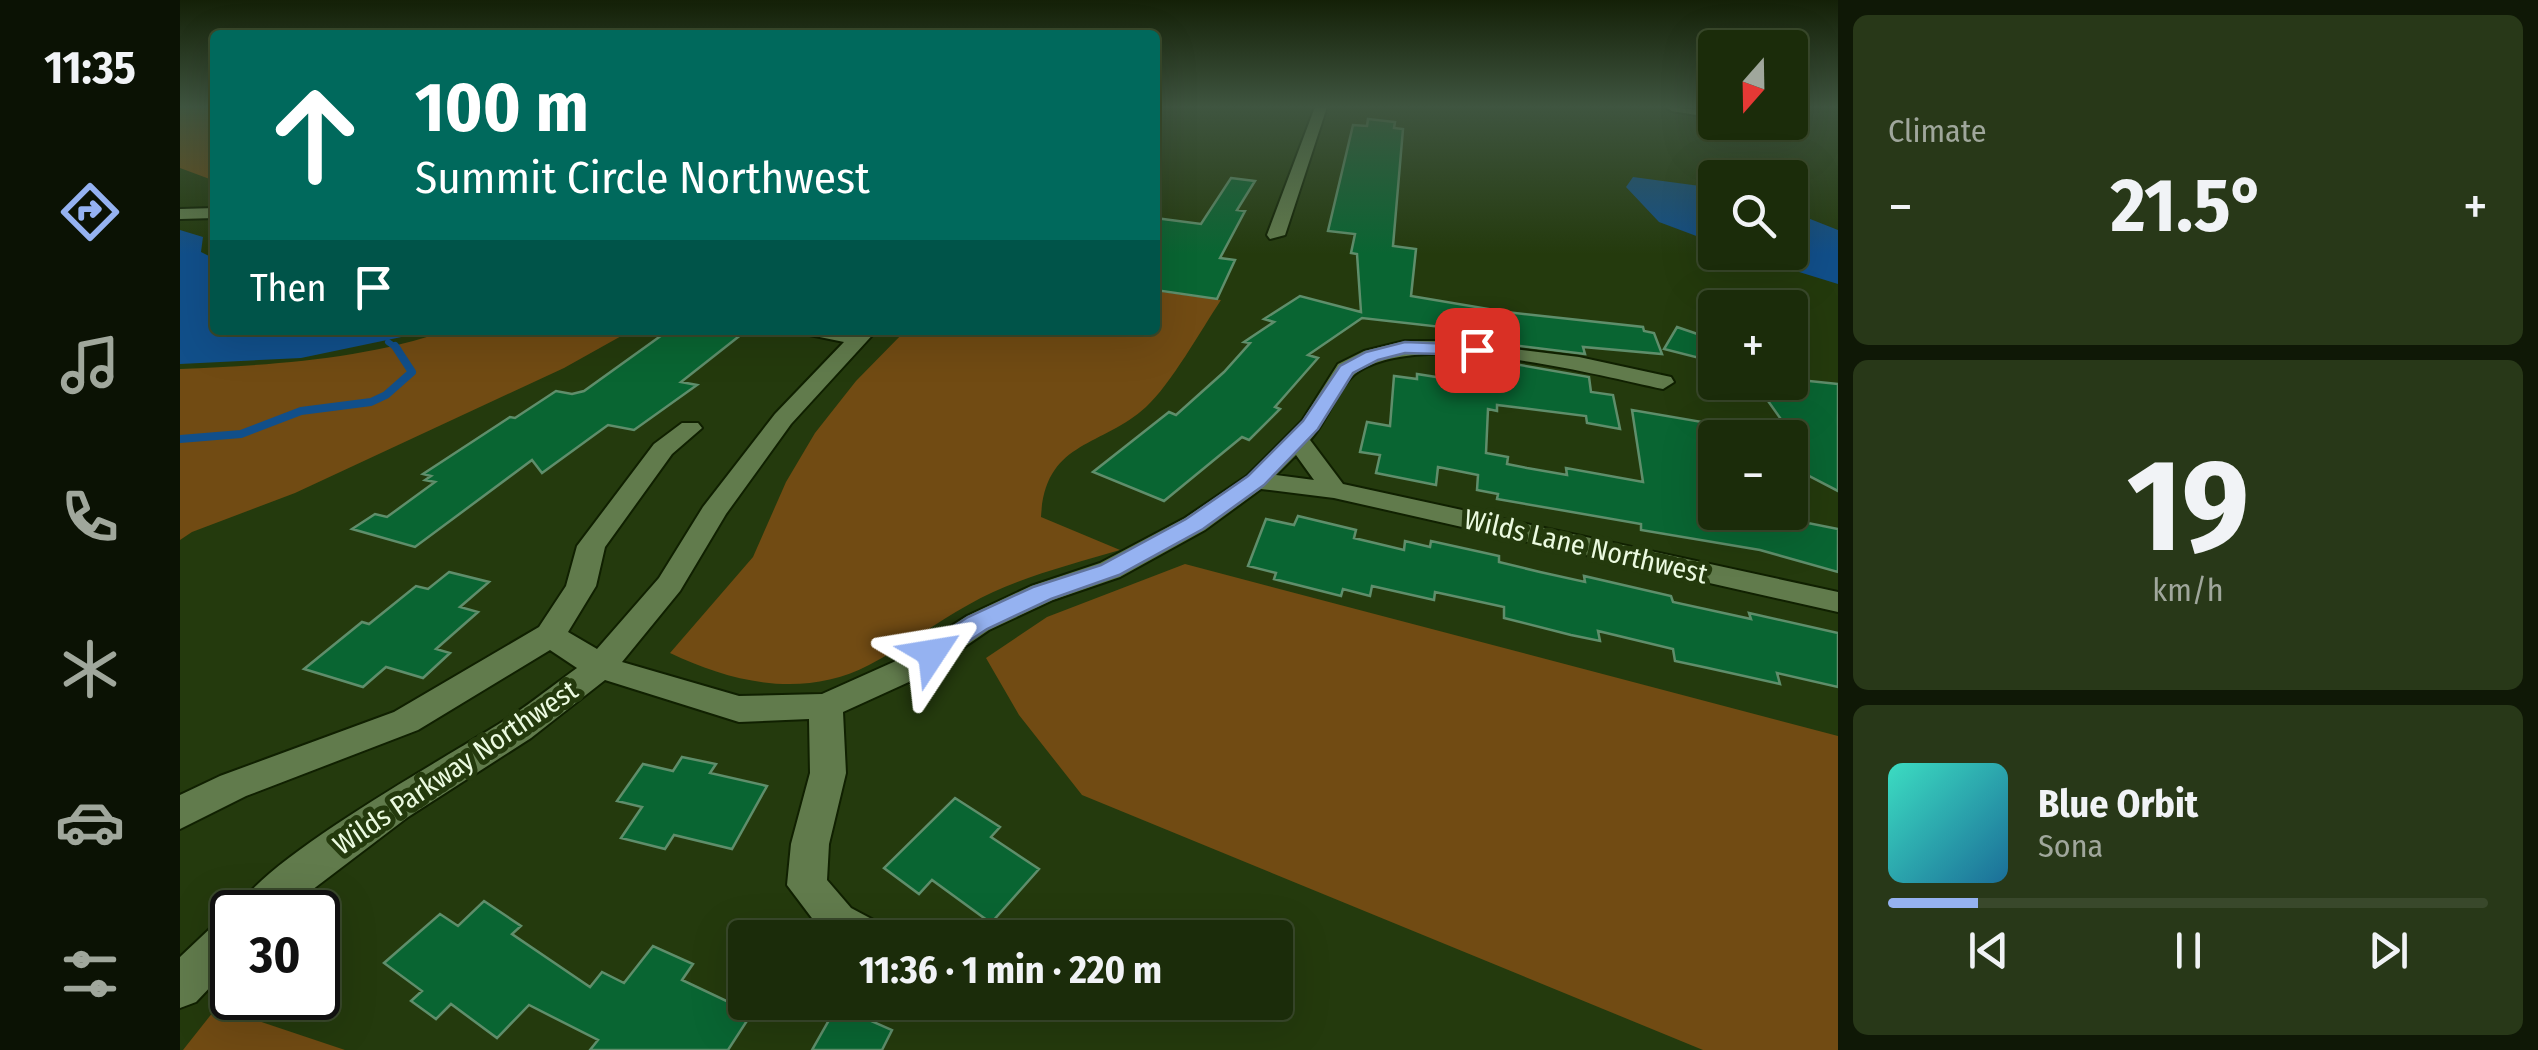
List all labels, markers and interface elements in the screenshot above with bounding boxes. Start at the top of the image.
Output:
north arrow [1698,30,1808,140]
map controls [1698,30,1808,530]
text: 11:35 [44,41,136,95]
text: 100 m [415,66,589,150]
icon: ahead [250,70,380,200]
text: Climate [1888,112,1987,150]
text: Summit Circle Northwest [415,151,870,205]
button: search [1698,160,1808,270]
text: 21.5° [2111,161,2265,251]
text: − [1888,174,1913,240]
text: + [2463,174,2488,240]
icon: directions [55,177,125,247]
icon: arrive [346,260,401,315]
text: Then [250,265,326,311]
button: + [1698,290,1808,400]
pin [1435,308,1520,393]
icon: arrive [1450,323,1505,378]
icon: music [55,330,125,400]
button: − [1698,420,1808,530]
text: 19 [2127,428,2249,584]
icon: phone [55,482,125,552]
street label: Wilds Lane Northwest [1461,502,1712,591]
text: km/h [2152,571,2224,609]
position arrow [880,601,984,705]
icon: climate [55,634,125,704]
street label: Wilds Parkway Northwest [327,673,584,862]
text: Blue Orbit [2038,781,2198,827]
icon: car [55,787,125,857]
text: Sona [2038,827,2103,865]
speed limit sign: 30 [210,890,340,1020]
icon: previous [1961,923,2016,978]
icon: pause [2161,923,2216,978]
icon: next [2361,923,2416,978]
icon: filters [55,939,125,1009]
text: 11:36 · 1 min · 220 m [859,947,1162,993]

